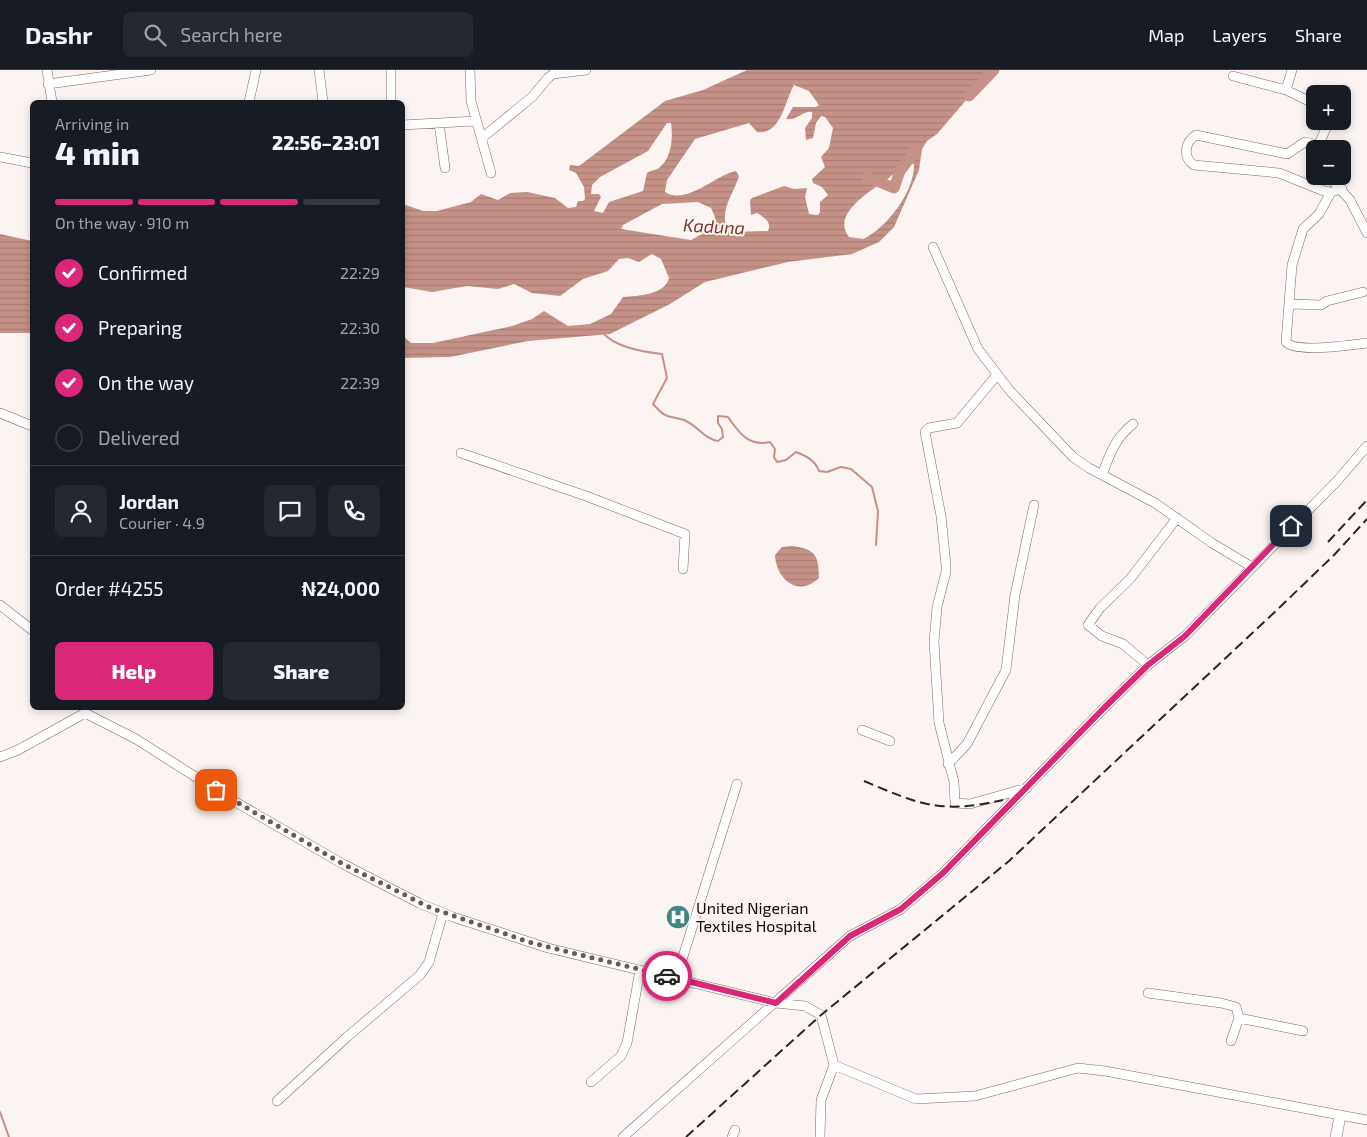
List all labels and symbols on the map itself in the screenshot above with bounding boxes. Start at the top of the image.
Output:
water label: Kaduna [683,213,746,239]
pin [1270,505,1312,547]
pin [195,769,237,811]
place label: United Nigerian Textiles Hospital [696,898,817,935]
hospital icon: United Nigerian Textiles Hospital [665,904,691,930]
courier [642,951,692,1001]

